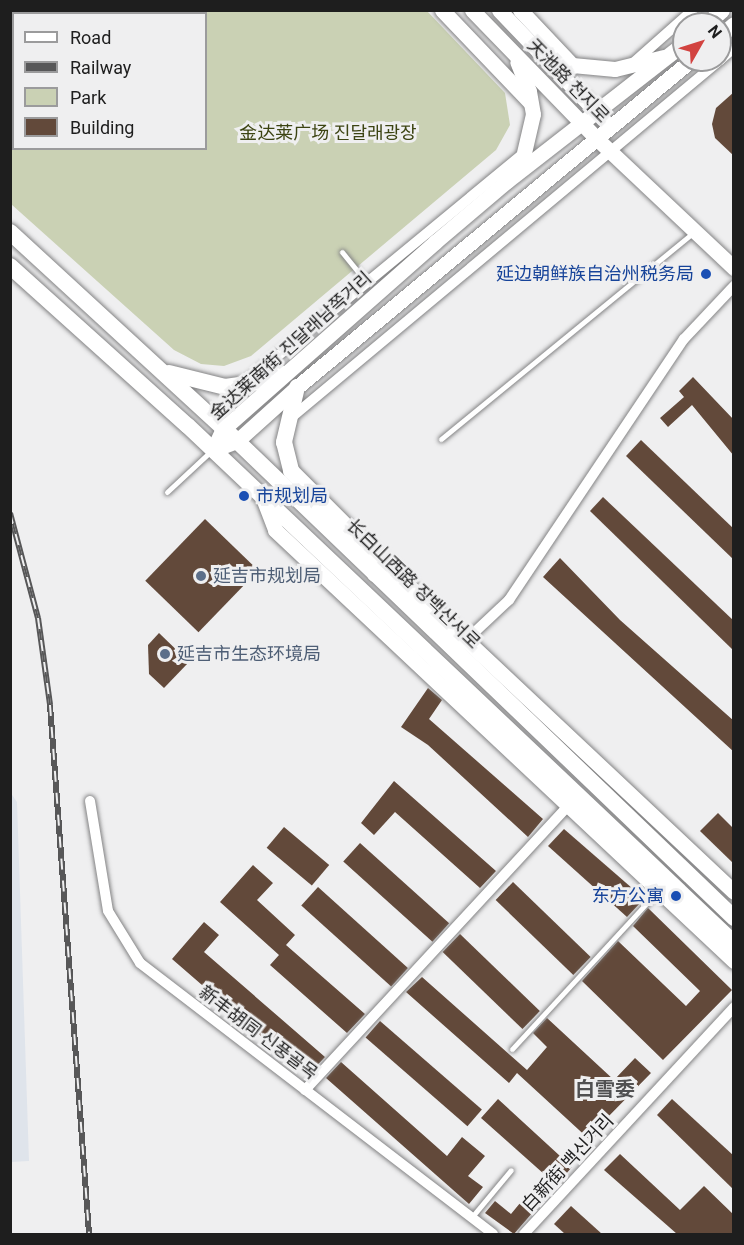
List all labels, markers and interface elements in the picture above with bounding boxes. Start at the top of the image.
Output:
legend [12,12,207,150]
north arrow [672,12,732,72]
text: N [704,21,726,42]
text: Road [70,27,111,48]
street label: 天池路 천지로 [523,35,613,127]
text: Railway [70,57,131,78]
text: Park [70,87,106,108]
text: Building [70,117,134,138]
park label: 金达莱广场 진달래광장 [239,122,417,144]
place label: 延边朝鲜族自治州税务局 [496,263,694,285]
marker: 延边朝鲜族自治州税务局 [699,267,713,281]
street label: 金达莱南街 진달래남쪽거리 [206,268,376,424]
place label: 市规划局 [256,485,328,507]
marker: 市规划局 [237,489,251,503]
street label: 长白山西路 장백산서로 [342,515,484,653]
place label: 延吉市规划局 [213,565,321,587]
marker: 延吉市规划局 [194,569,208,583]
place label: 延吉市生态环境局 [177,643,321,665]
marker: 延吉市生态环境局 [158,647,172,661]
place label: 东方公寓 [592,885,664,907]
marker: 东方公寓 [669,889,683,903]
street label: 新丰胡同 신풍골목 [195,981,321,1085]
district label: 白雪委 [575,1077,635,1101]
street label: 白新街 백신거리 [518,1110,618,1216]

